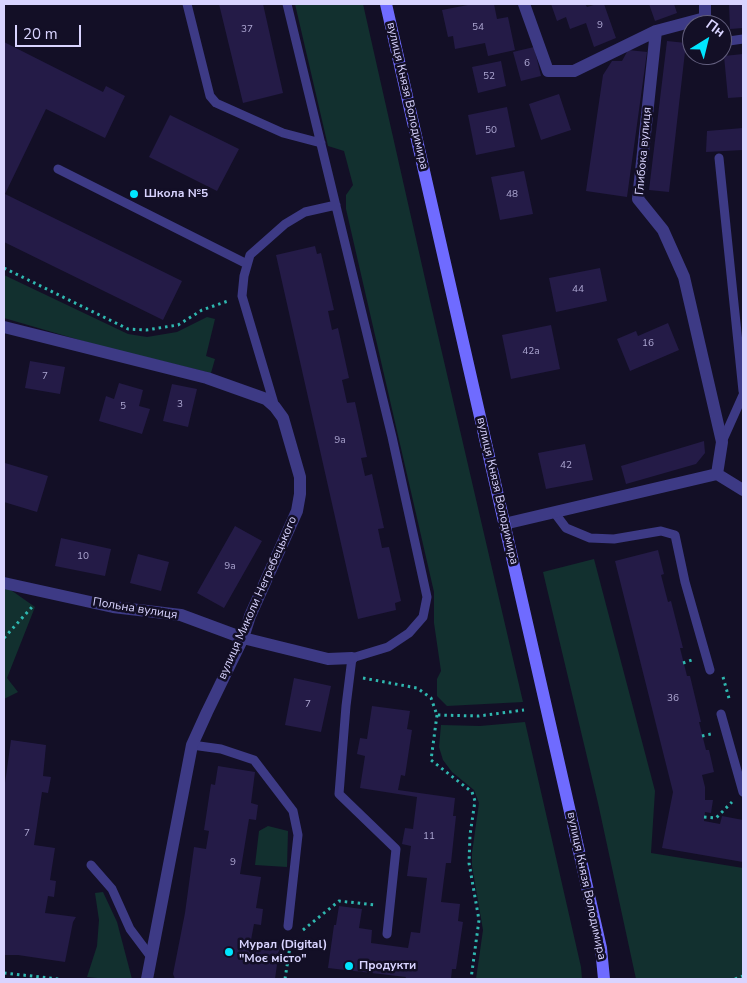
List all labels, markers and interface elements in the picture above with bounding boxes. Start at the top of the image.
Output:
scale bar [18,15,84,47]
north arrow [682,15,732,65]
text: Пн [702,15,729,42]
house number: 9 [597,20,603,32]
street label: вулиця Князя Володимира [383,21,431,171]
house number: 54 [472,22,484,34]
text: 20 m [23,24,58,44]
house number: 37 [241,24,253,36]
house number: 6 [524,58,530,70]
house number: 52 [483,71,495,83]
street label: Глибока вулиця [633,106,655,196]
house number: 50 [485,125,497,137]
place label: Школа №5 [144,187,208,201]
marker: Школа №5 [128,188,140,200]
house number: 48 [506,189,518,201]
house number: 44 [572,284,584,296]
house number: 16 [642,338,654,350]
house number: 42а [522,346,540,358]
house number: 7 [42,371,48,383]
house number: 3 [177,399,183,411]
house number: 5 [120,401,126,413]
street label: вулиця Князя Володимира [473,416,521,566]
house number: 9а [334,435,346,447]
house number: 42 [560,460,572,472]
street label: вулиця Миколи Негребецького [215,514,301,682]
house number: 10 [77,551,89,563]
house number: 9а [224,561,236,573]
street label: Польна вулиця [92,595,178,623]
house number: 36 [667,693,679,705]
house number: 7 [305,699,311,711]
street label: вулиця Князя Володимира [563,811,609,961]
house number: 7 [24,828,30,840]
house number: 11 [423,831,435,843]
house number: 9 [230,857,236,869]
place label: Мурал (Digital) "Моє місто" [239,938,327,966]
marker: Мурал (Digital) "Моє місто" [223,946,235,958]
place label: Продукти [359,959,416,973]
marker: Продукти [343,960,355,972]

